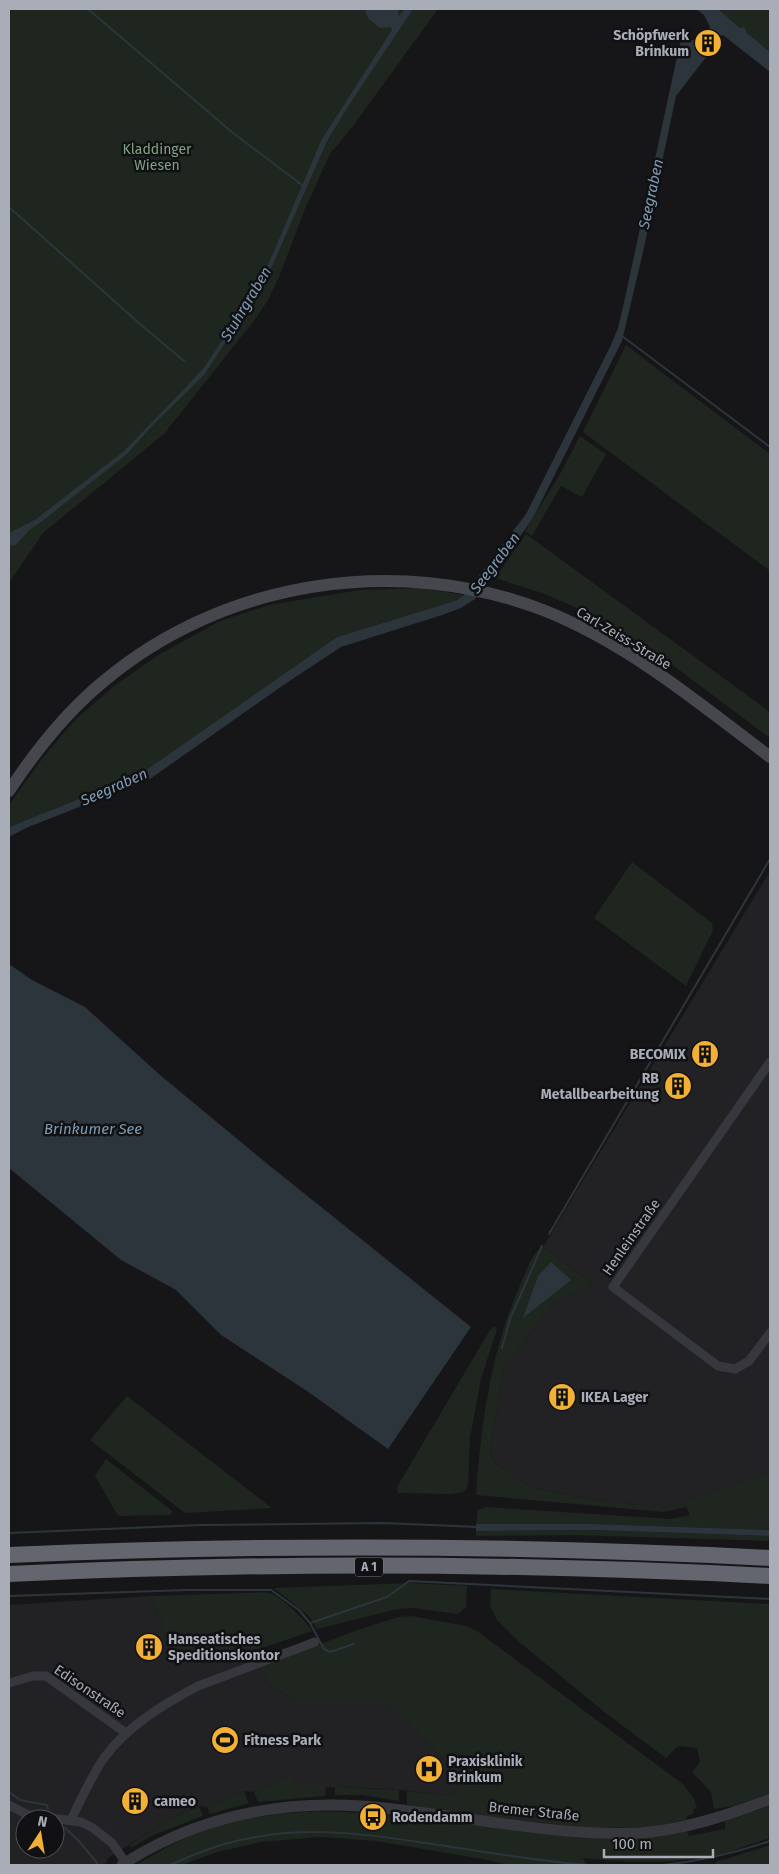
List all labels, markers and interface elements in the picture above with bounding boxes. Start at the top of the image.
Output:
place label: Schöpfwerk Brinkum [613,27,689,60]
building icon: Schöpfwerk Brinkum [693,28,723,58]
park label: Kladdinger Wiesen [123,141,192,174]
water label: Seegraben [635,157,667,232]
water label: Stuhrgraben [216,264,275,345]
water label: Seegraben [466,529,524,598]
street label: Carl-Zeiss-Straße [573,603,674,673]
water label: Seegraben [77,764,150,810]
building icon: BECOMIX [690,1039,720,1069]
place label: BECOMIX [630,1046,687,1063]
place label: RB Metallbearbeitung [541,1070,659,1103]
building icon: RB Metallbearbeitung [663,1071,693,1101]
water label: Brinkumer See [44,1120,142,1138]
street label: Henleinstraße [599,1196,664,1279]
building icon: IKEA Lager [547,1382,577,1412]
place label: IKEA Lager [581,1389,649,1406]
road number: A 1 [355,1558,383,1576]
place label: Hanseatisches Speditionskontor [168,1631,280,1664]
building icon: Hanseatisches Speditionskontor [134,1632,164,1662]
street label: Edisonstraße [51,1661,129,1722]
sports icon: Fitness Park [210,1725,240,1755]
place label: Fitness Park [244,1732,321,1749]
place label: Praxisklinik Brinkum [448,1753,523,1786]
hospital icon: Praxisklinik Brinkum [414,1754,444,1784]
building icon: cameo [120,1786,150,1816]
place label: cameo [154,1793,196,1810]
street label: Bremer Straße [488,1798,580,1825]
bus stop icon: Rodendamm [358,1802,388,1832]
north arrow [15,1809,65,1859]
place label: Rodendamm [392,1809,473,1826]
text: N [36,1812,49,1831]
scale bar [604,1826,713,1858]
text: 100 m [612,1835,652,1853]

